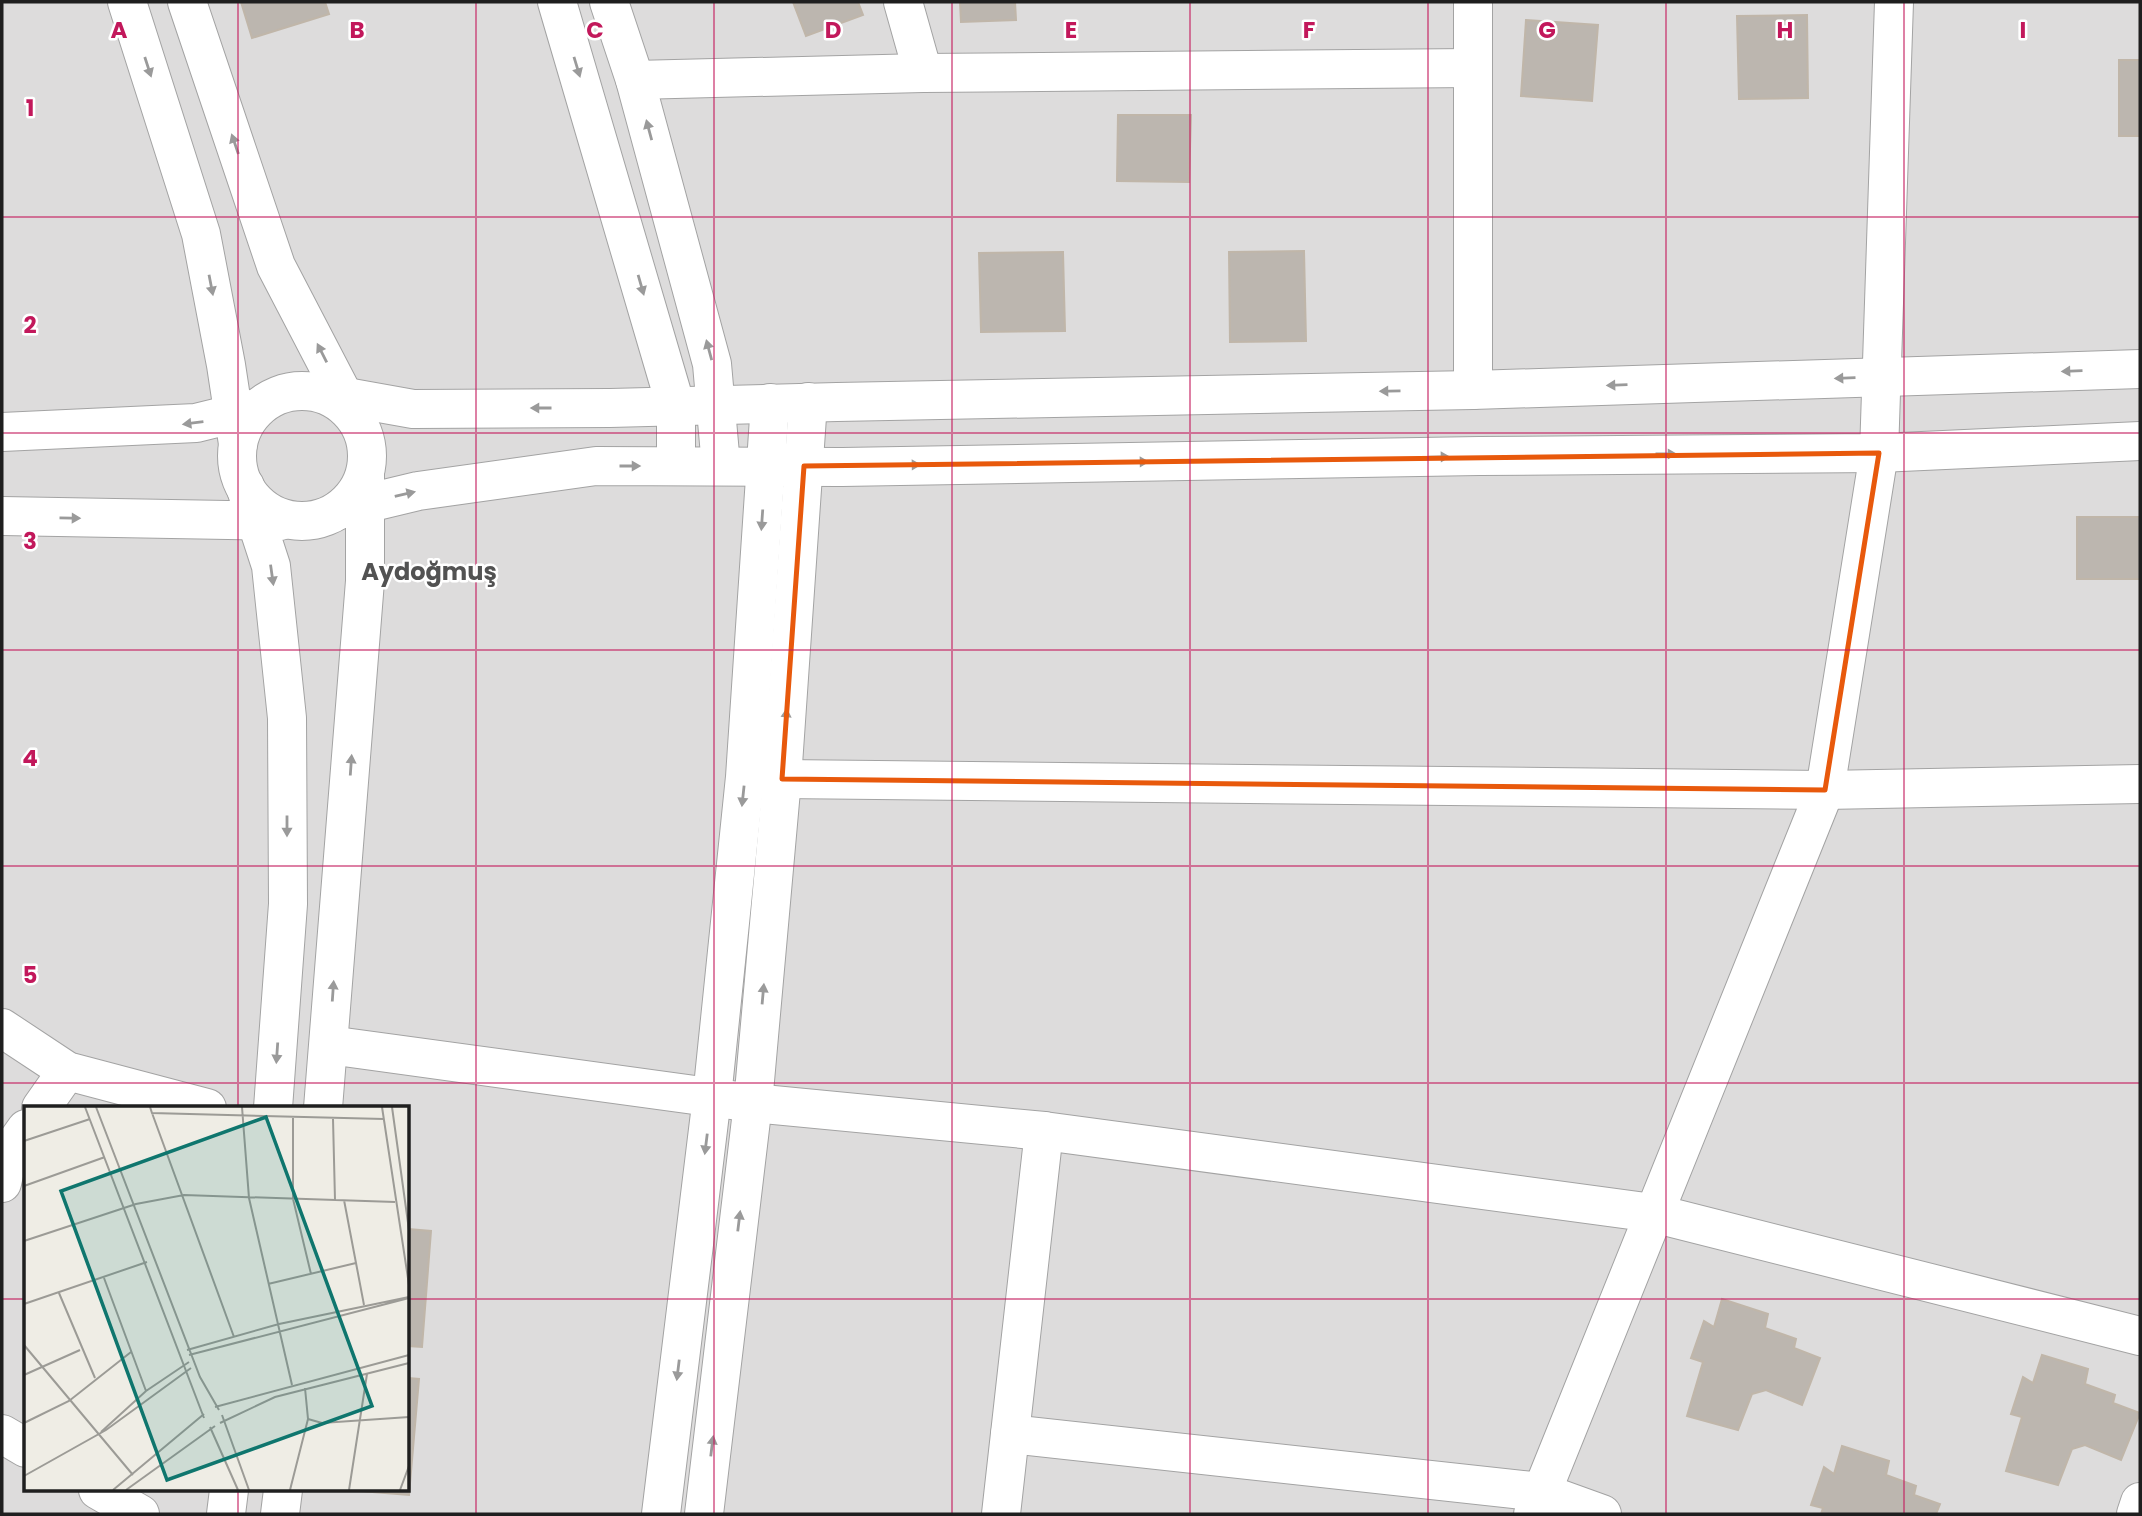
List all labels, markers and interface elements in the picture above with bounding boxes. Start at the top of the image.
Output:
text: A [111,14,128,46]
text: B [349,14,365,46]
text: C [586,14,604,46]
text: D [825,14,841,46]
text: E [1065,14,1077,46]
text: F [1303,14,1315,46]
text: G [1538,14,1556,46]
text: H [1777,14,1793,46]
text: I [2020,14,2026,46]
one-way arrow [144,56,154,77]
one-way arrow [572,57,583,78]
text: 1 [26,92,34,124]
one-way arrow [643,119,654,141]
one-way arrow [229,133,240,154]
one-way arrow [206,274,217,296]
one-way arrow [636,275,646,296]
text: 2 [23,309,37,341]
one-way arrow [703,339,713,360]
one-way arrow [316,343,328,363]
one-way arrow [2061,366,2083,377]
one-way arrow [1833,373,1855,384]
one-way arrow [1606,380,1628,391]
one-way arrow [1379,386,1401,397]
one-way arrow [530,403,552,414]
one-way arrow [182,417,204,428]
one-way arrow [1655,449,1677,460]
one-way arrow [1428,451,1450,462]
one-way arrow [1127,456,1149,467]
one-way arrow [620,460,642,472]
one-way arrow [899,460,921,471]
one-way arrow [394,488,416,499]
one-way arrow [756,510,767,532]
one-way arrow [59,512,81,523]
text: 3 [23,525,37,557]
district label: Aydoğmuş [361,555,497,588]
one-way arrow [267,564,278,586]
one-way arrow [781,708,792,730]
text: 4 [22,742,38,774]
one-way arrow [346,753,357,775]
one-way arrow [738,785,749,807]
one-way arrow [281,815,293,837]
text: 5 [23,959,37,991]
one-way arrow [328,980,339,1002]
one-way arrow [758,983,769,1005]
one-way arrow [271,1042,282,1064]
inset map [24,1106,410,1492]
one-way arrow [701,1133,712,1155]
one-way arrow [734,1209,745,1231]
one-way arrow [673,1359,684,1381]
one-way arrow [706,1435,717,1457]

